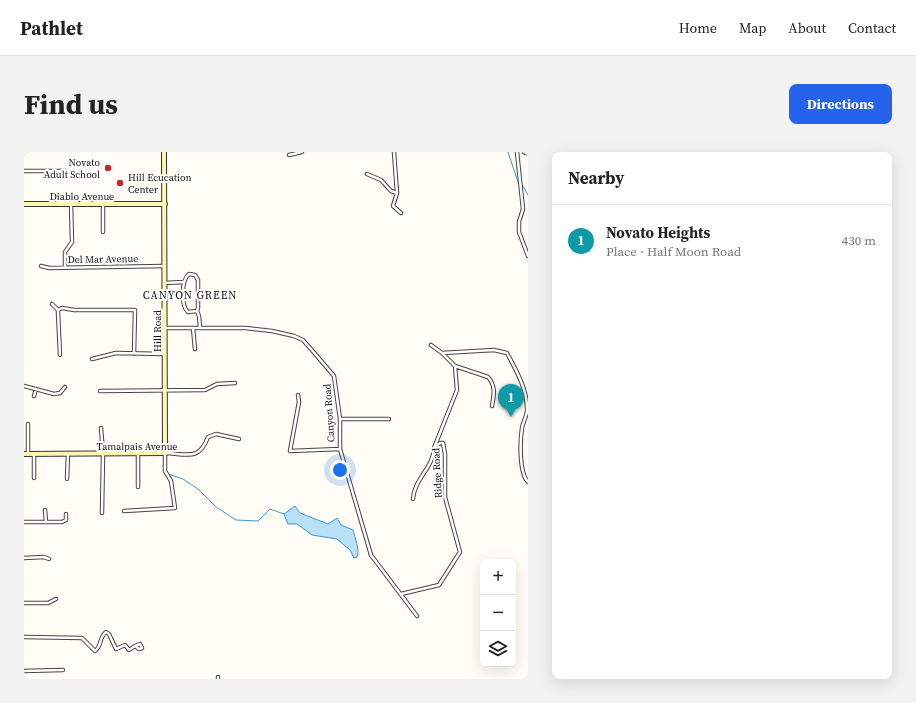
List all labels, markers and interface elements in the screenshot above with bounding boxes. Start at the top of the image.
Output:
text: Pathlet [20,15,83,41]
text: Home [679,18,717,38]
text: Map [739,18,766,38]
text: About [788,18,826,38]
text: Contact [848,18,896,38]
button: Directions [789,84,892,124]
text: Find us [24,85,118,123]
place label: Novato Adult School [44,156,100,181]
marker: Novato Adult School [103,163,113,173]
text: Nearby [568,166,624,190]
place label: Hill Ecucation Center [128,171,192,196]
marker: Hill Ecucation Center [115,178,125,188]
street label: Diablo Avenue [50,190,114,203]
text: Novato Heights [606,222,710,243]
text: 1 [577,232,585,249]
text: 430 m [842,232,876,249]
text: Place · Half Moon Road [606,243,741,260]
street label: Del Mar Avenue [68,252,138,266]
district label: CANYON GREEN [143,288,237,303]
street label: Hill Road [151,310,164,352]
street label: Canyon Road [320,383,338,443]
pin: 1 [498,384,524,417]
street label: Tamalpais Avenue [97,440,177,453]
street label: Ridge Road [429,447,445,498]
your location [330,460,350,480]
map controls [480,559,516,667]
button: + [480,559,516,595]
button: − [480,595,516,631]
button: layers [480,631,516,667]

